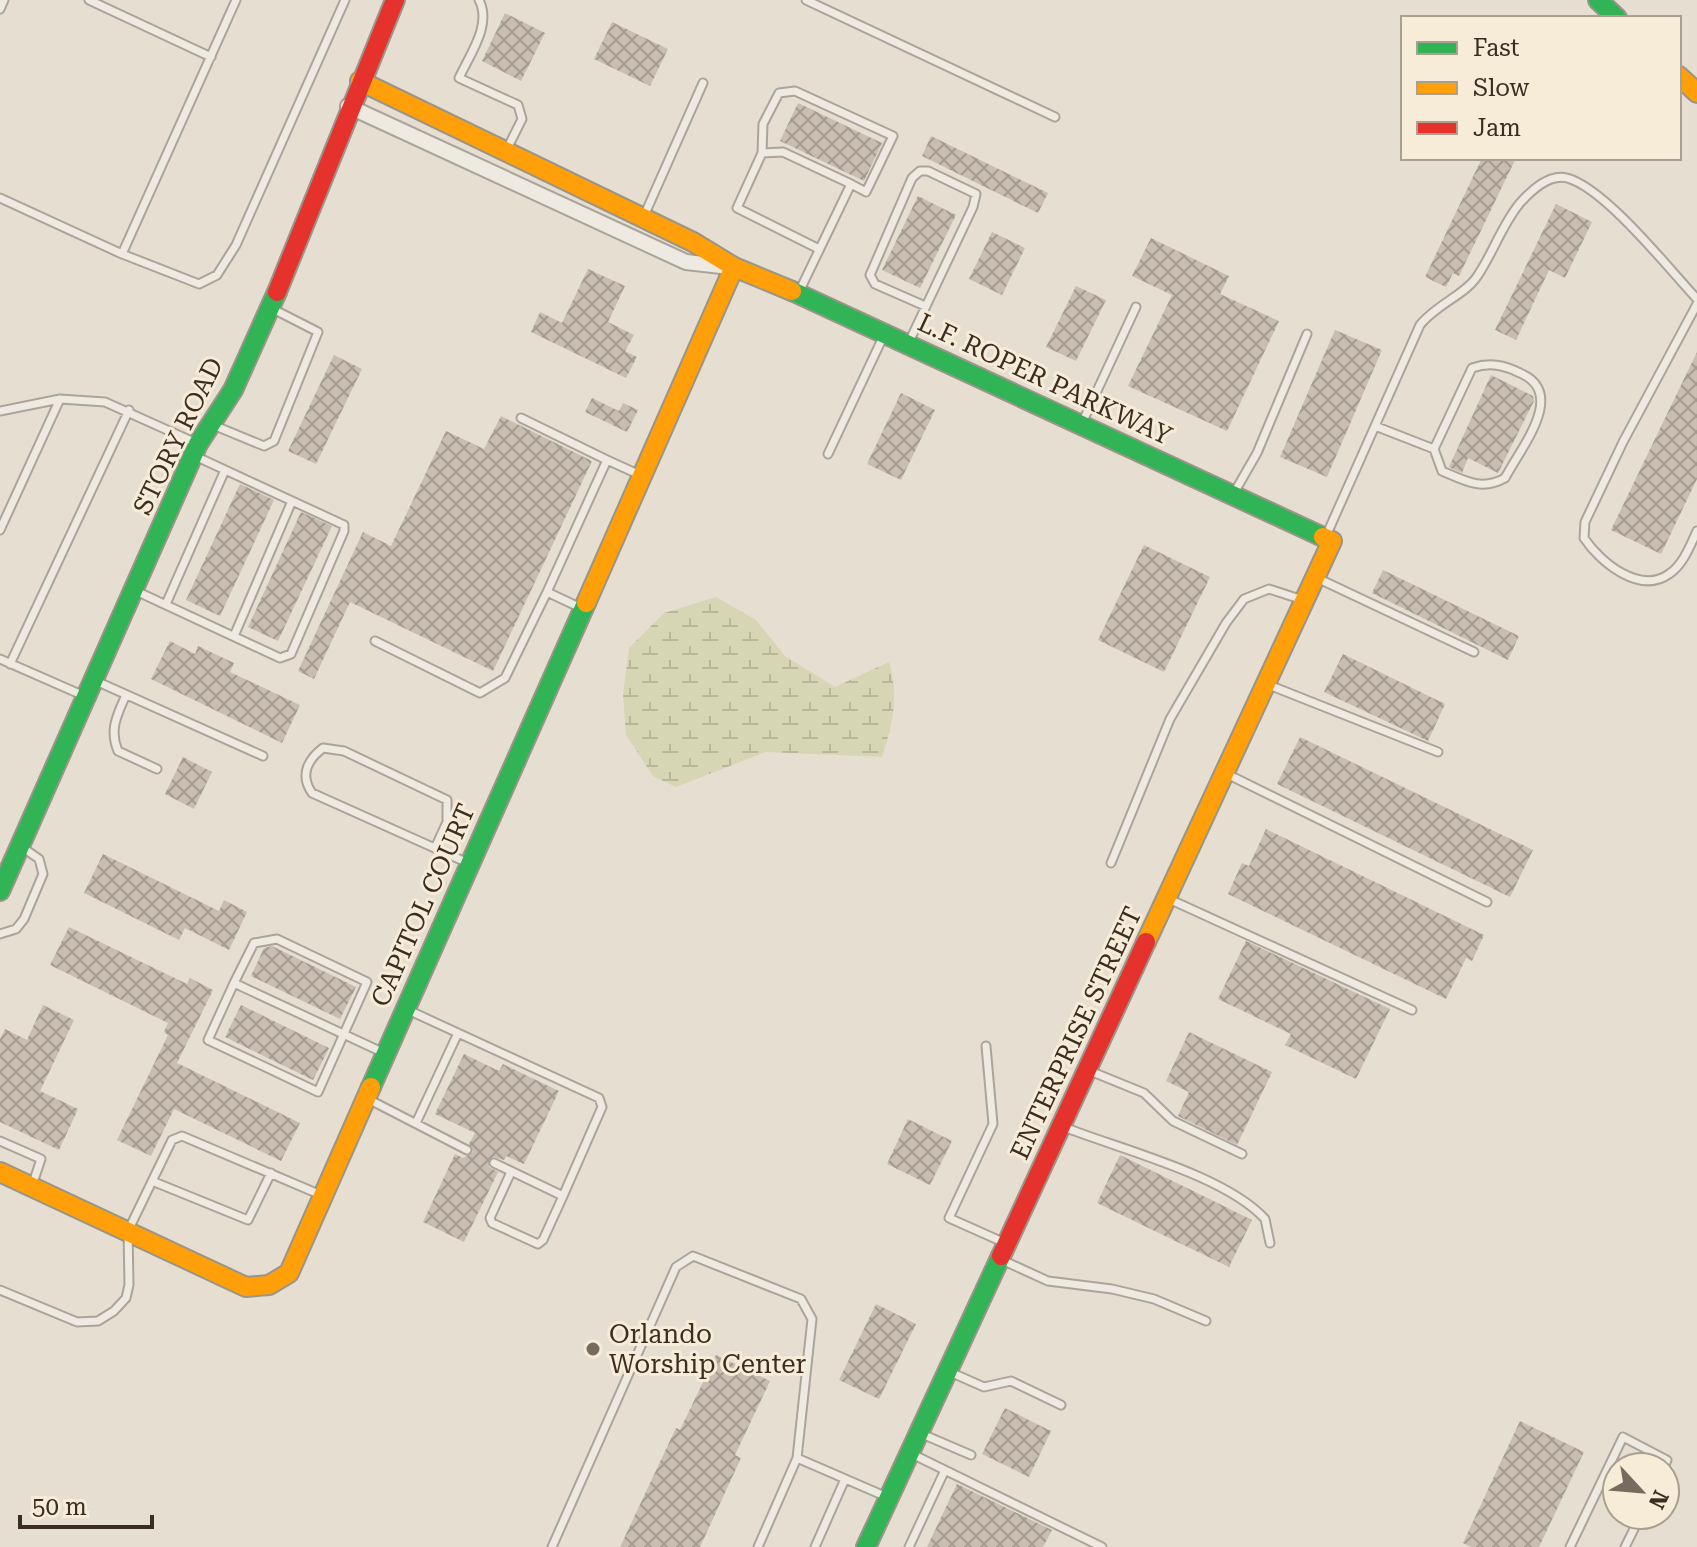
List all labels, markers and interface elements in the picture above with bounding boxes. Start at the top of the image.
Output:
legend [1401,16,1681,160]
text: Fast [1473,34,1520,62]
text: Slow [1473,74,1530,102]
text: Jam [1473,114,1521,142]
street label: L.F. ROPER PARKWAY [913,307,1177,451]
street label: STORY ROAD [127,353,229,519]
street label: CAPITOL COURT [365,799,481,1011]
street label: ENTERPRISE STREET [1004,902,1148,1164]
place label: Orlando Worship Center [609,1319,806,1379]
marker: Orlando Worship Center [584,1340,602,1358]
north arrow [1601,1451,1681,1531]
scale bar [20,1479,152,1529]
text: N [1644,1486,1673,1513]
text: 50 m [32,1493,87,1521]

